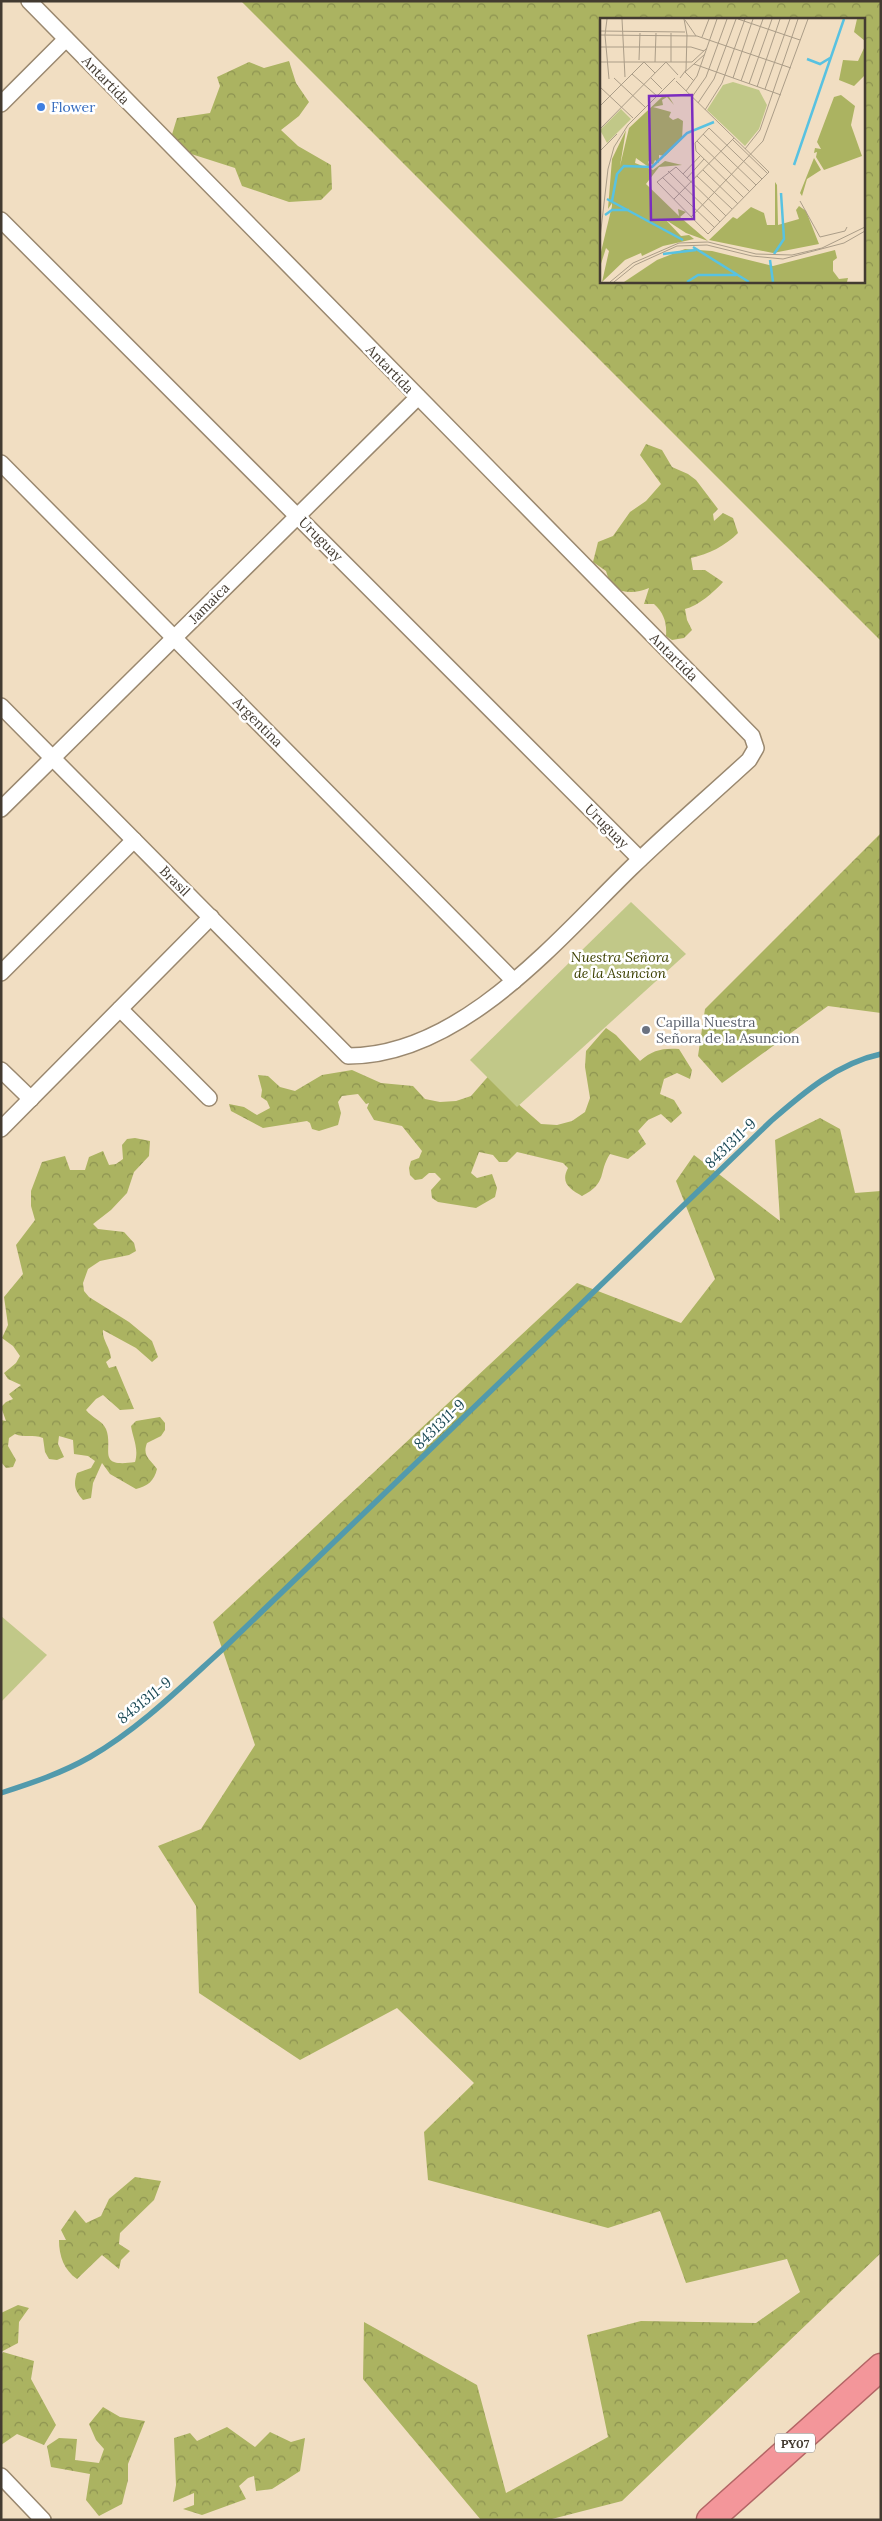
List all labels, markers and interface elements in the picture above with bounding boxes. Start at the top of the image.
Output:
inset map [600,18,864,282]
street label: Antartida [78,51,134,108]
place label: Flower [51,98,95,116]
marker: Flower [35,101,47,113]
street label: Antartida [362,340,418,397]
street label: Uruguay [295,513,347,565]
street label: Jamaica [184,579,233,628]
street label: Antartida [645,628,702,685]
street label: Argentina [228,692,287,751]
street label: Uruguay [581,800,633,852]
street label: Brasil [156,862,194,900]
park label: Nuestra Señora de la Asuncion [571,948,670,982]
place label: Capilla Nuestra Señora de la Asuncion [656,1013,800,1047]
marker: Capilla Nuestra Señora de la Asuncion [640,1024,652,1036]
water label: 8431311-9 [700,1114,760,1172]
water label: 8431311-9 [409,1395,469,1453]
water label: 8431311-9 [113,1672,175,1728]
road number: PY07 [775,2434,815,2452]

